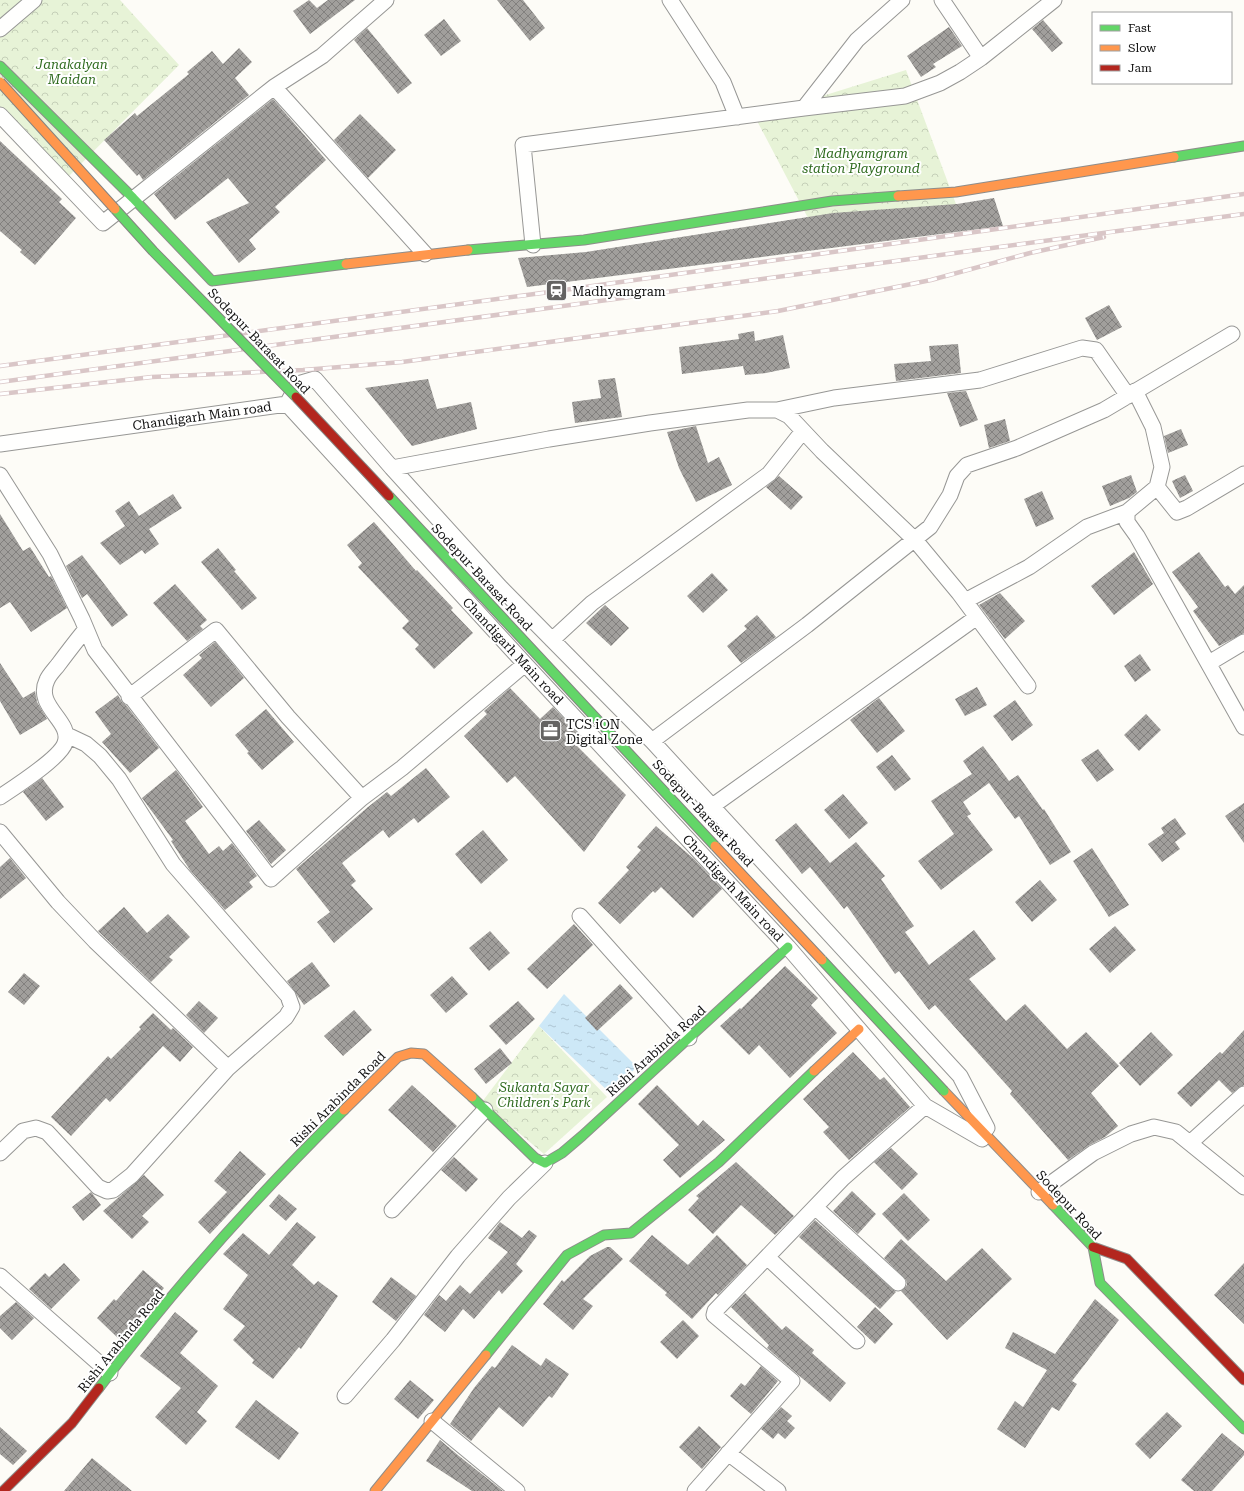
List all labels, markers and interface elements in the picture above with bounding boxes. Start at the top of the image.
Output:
legend [1092,12,1232,84]
text: Fast [1128,21,1152,35]
text: Slow [1128,41,1156,55]
park label: Janakalyan Maidan [35,57,108,87]
text: Jam [1128,61,1152,75]
park label: Madhyamgram station Playground [802,146,920,176]
station icon: Madhyamgram [544,278,570,304]
place label: Madhyamgram [572,284,666,299]
street label: Sodepur-Barasat Road [205,285,314,397]
street label: Chandigarh Main road [131,399,273,433]
street label: Sodepur-Barasat Road [429,520,536,634]
street label: Chandigarh Main road [460,595,567,708]
place label: TCS iON Digital Zone [566,717,643,747]
office icon: TCS iON Digital Zone [538,718,564,744]
street label: Sodepur-Barasat Road [650,756,757,870]
street label: Chandigarh Main road [680,832,787,945]
street label: Rishi Arabinda Road [603,1002,709,1099]
street label: Rishi Arabinda Road [287,1048,389,1150]
park label: Sukanta Sayar Children's Park [498,1080,591,1110]
street label: Sodepur Road [1033,1167,1105,1243]
street label: Rishi Arabinda Road [75,1286,168,1396]

